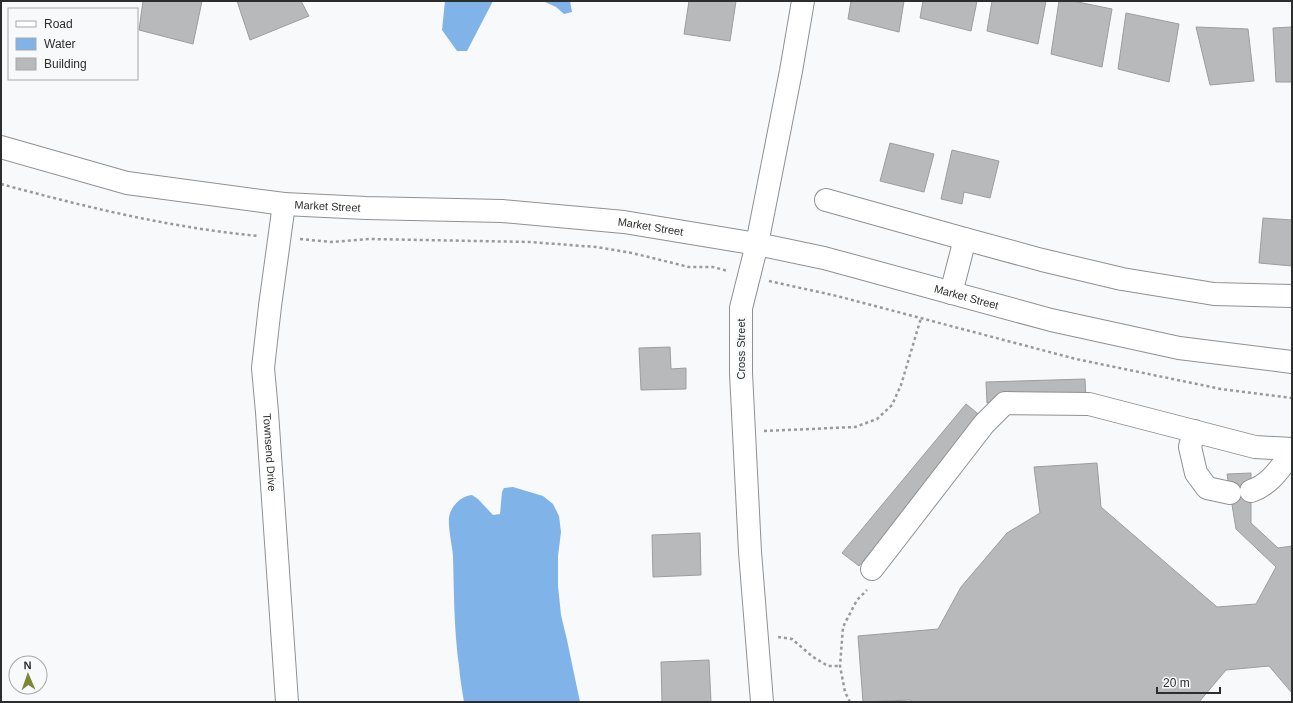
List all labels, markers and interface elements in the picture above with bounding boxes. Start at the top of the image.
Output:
legend [8,8,138,80]
text: Road [44,17,73,31]
text: Water [44,37,76,51]
text: Building [44,57,87,71]
street label: Market Street [294,199,361,214]
street label: Market Street [617,215,684,238]
street label: Market Street [933,282,1000,311]
street label: Cross Street [735,318,747,380]
street label: Townsend Drive [261,413,278,492]
north arrow [8,655,48,695]
text: N [23,659,32,671]
scale bar [1157,669,1220,695]
text: 20 m [1163,676,1190,690]

